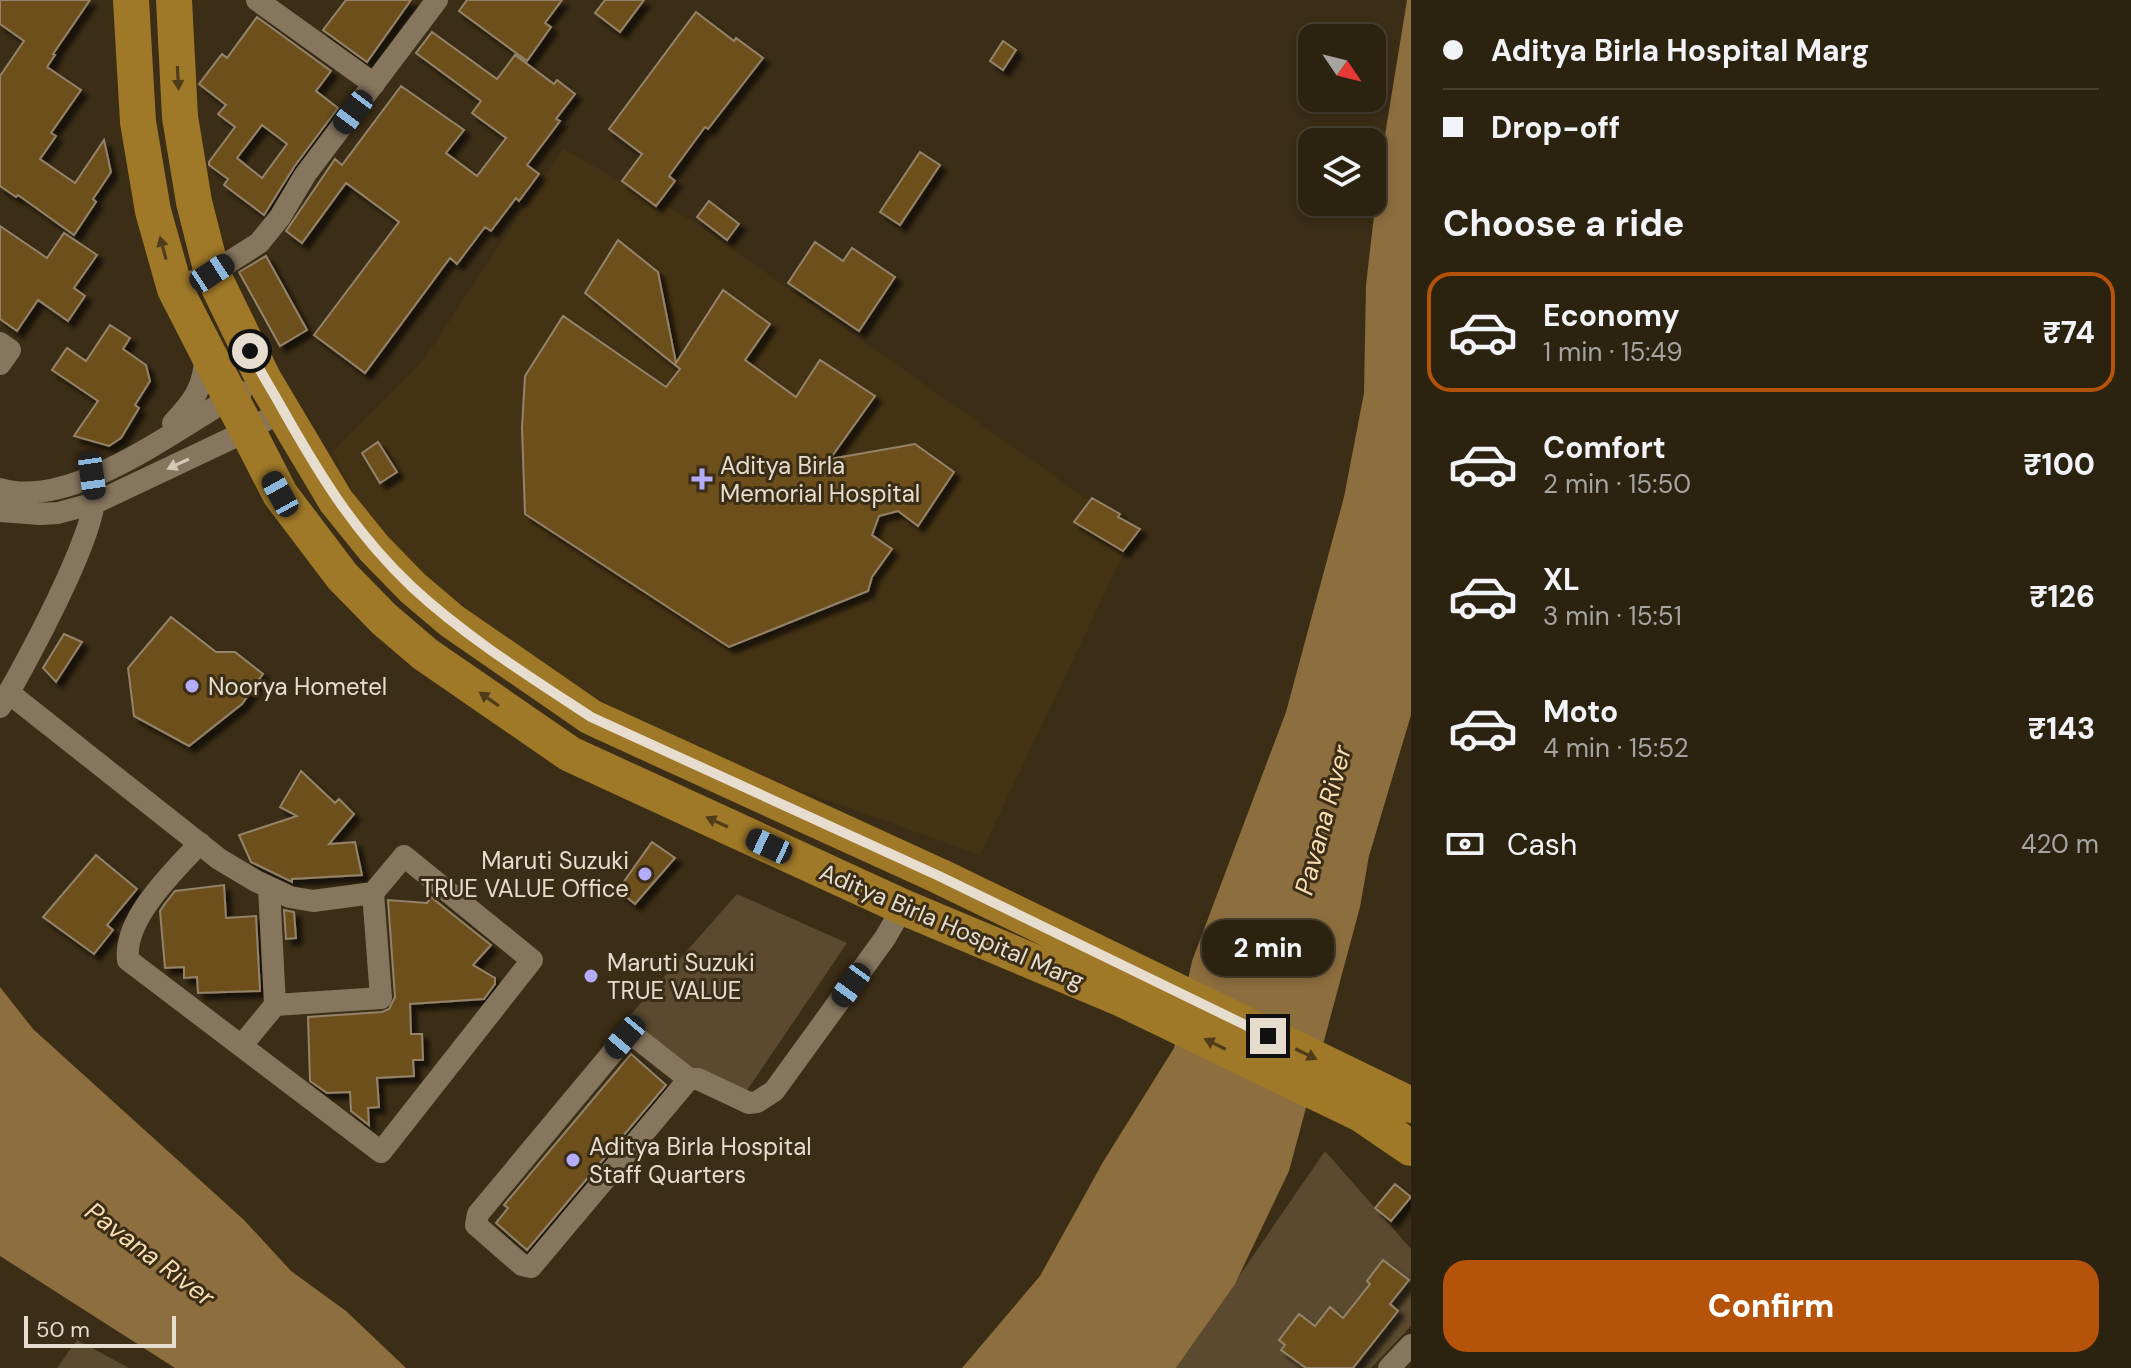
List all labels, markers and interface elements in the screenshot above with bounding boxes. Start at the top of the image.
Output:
north arrow [1298,24,1386,112]
map controls [1298,24,1386,216]
text: Aditya Birla Hospital Marg [1491,31,1869,70]
one-way arrow [172,66,185,91]
car [329,86,377,138]
text: Drop-off [1491,108,1620,147]
button: layers [1298,128,1386,216]
text: Choose a ride [1443,200,1684,247]
one-way arrow [156,236,168,261]
car [185,250,239,296]
icon: car [1447,296,1519,368]
text: Economy [1543,296,1680,335]
text: ₹74 [2042,313,2095,352]
route start [232,333,268,369]
text: 1 min · 15:49 [1543,335,1683,369]
icon: car [1447,428,1519,500]
text: Comfort [1543,428,1666,467]
text: ₹100 [2023,445,2095,484]
place label: Aditya Birla Memorial Hospital [720,450,920,509]
car [77,451,107,501]
one-way arrow [167,457,190,471]
car [258,467,302,521]
text: 2 min · 15:50 [1543,467,1691,501]
marker: Aditya Birla Memorial Hospital [691,468,713,490]
icon: car [1447,560,1519,632]
text: XL [1543,560,1580,599]
text: ₹126 [2029,577,2095,616]
text: 3 min · 15:51 [1543,599,1682,633]
place label: Noorya Hometel [208,671,387,702]
marker: Noorya Hometel [183,677,201,695]
one-way arrow [478,692,499,707]
icon: car [1447,692,1519,764]
text: Moto [1543,692,1618,731]
text: ₹143 [2028,709,2095,748]
text: 4 min · 15:52 [1543,731,1689,765]
water label: Pavana River [1287,740,1360,899]
one-way arrow [705,815,729,829]
icon: cash [1443,822,1487,866]
car [742,825,796,867]
text: Cash [1507,825,1577,864]
text: 420 m [2021,827,2099,861]
place label: Maruti Suzuki TRUE VALUE Office [421,845,629,904]
street label: Aditya Birla Hospital Marg [815,856,1089,996]
marker: Maruti Suzuki TRUE VALUE Office [636,865,654,883]
callout: 2 min [1202,920,1334,976]
text: 2 min [1233,931,1303,965]
place label: Maruti Suzuki TRUE VALUE [607,947,755,1006]
car [827,959,875,1011]
marker: Maruti Suzuki TRUE VALUE [582,967,600,985]
car [600,1011,650,1063]
route end [1250,1018,1286,1054]
one-way arrow [1203,1037,1227,1051]
one-way arrow [1294,1047,1318,1061]
place label: Aditya Birla Hospital Staff Quarters [589,1131,812,1190]
marker: Aditya Birla Hospital Staff Quarters [564,1151,582,1169]
water label: Pavana River [78,1194,223,1315]
button: Confirm [1443,1260,2099,1352]
scale bar [24,1312,176,1348]
text: 50 m [36,1315,90,1344]

